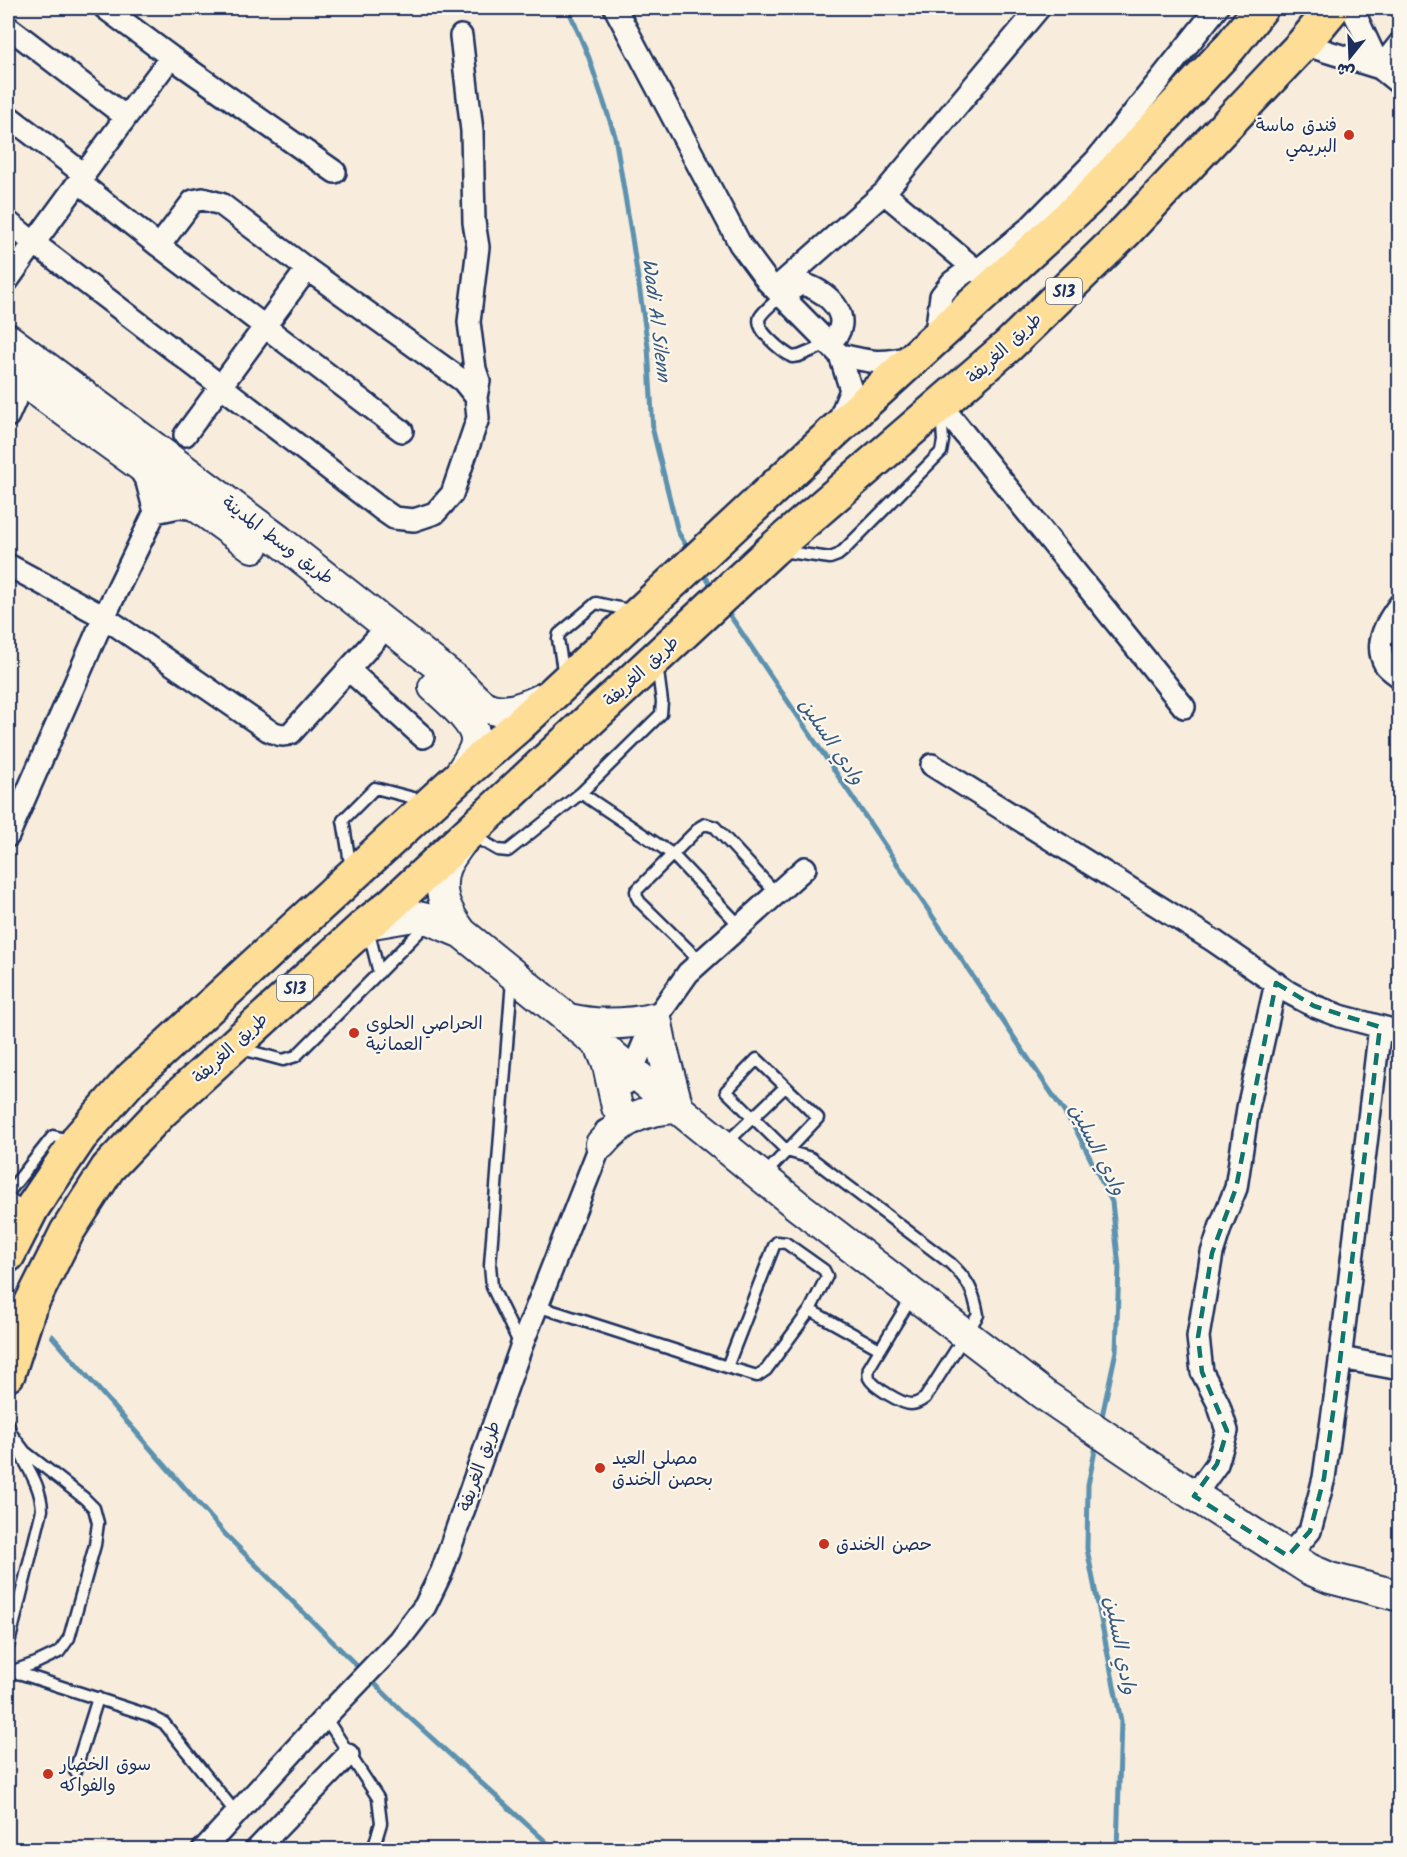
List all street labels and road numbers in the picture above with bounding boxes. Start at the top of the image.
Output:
road number: S13 [1046,278,1082,304]
street label: طريق الغريفة [961,306,1049,392]
street label: طريق وسط المدينة [215,489,339,593]
street label: طريق الغريفة [598,629,686,715]
road number: S13 [277,975,313,1001]
street label: طريق الغريفة [187,1006,275,1092]
street label: طريق الغريفة [451,1417,510,1516]

